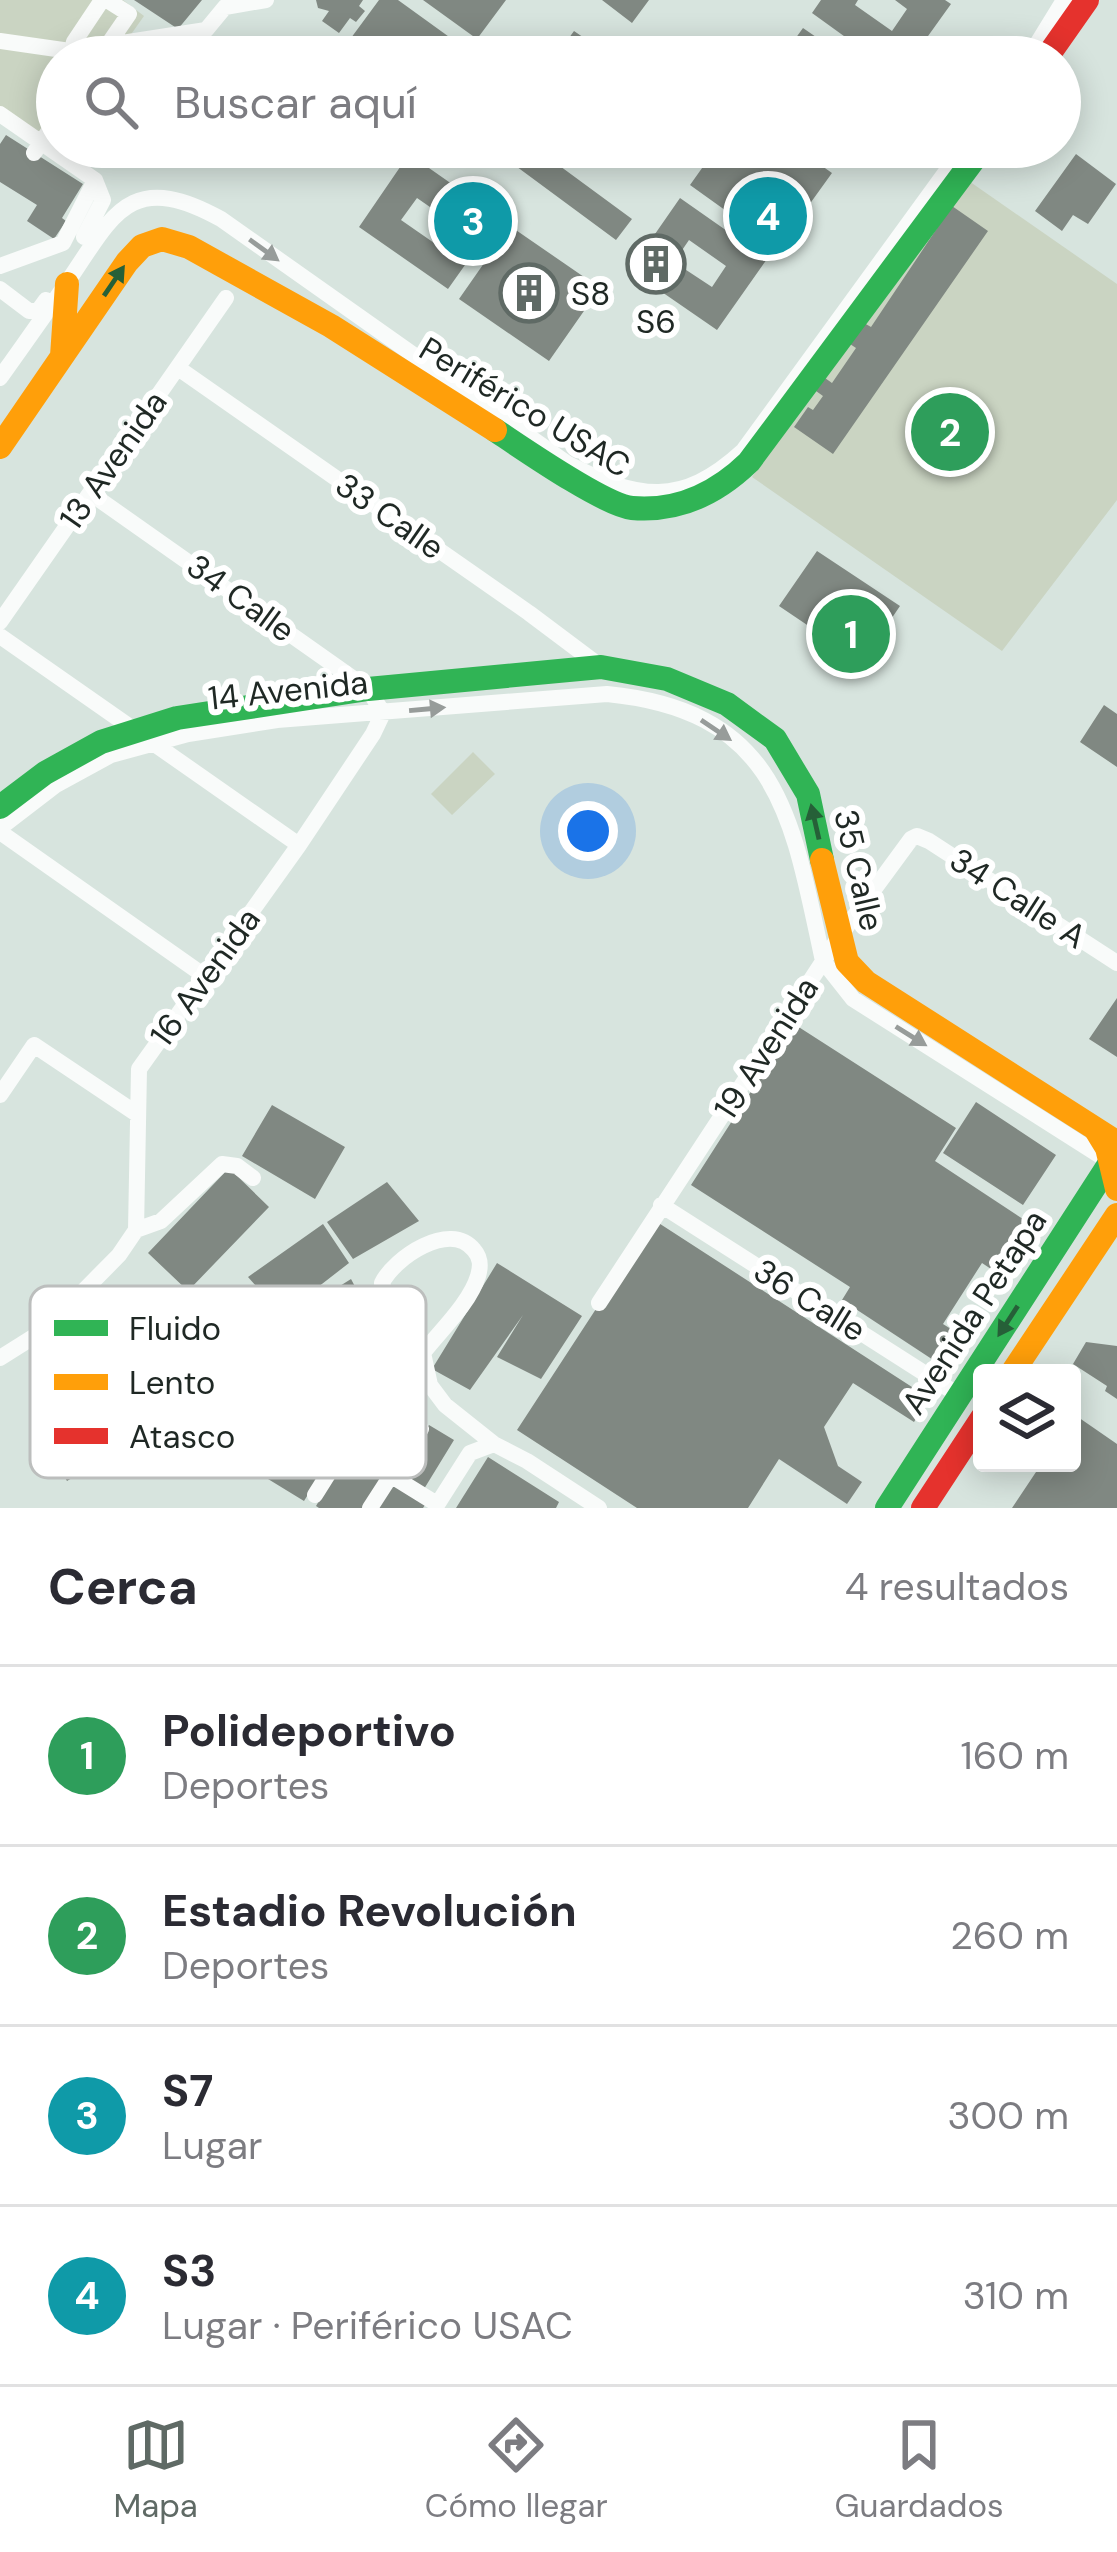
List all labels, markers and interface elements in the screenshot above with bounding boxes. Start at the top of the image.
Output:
search box [36,36,1081,168]
icon: search [78,69,144,135]
text: Buscar aquí [174,73,417,132]
pin: 4 [729,171,807,261]
pin: 3 [434,176,512,266]
building icon: S6 [625,233,687,295]
one-way arrow [248,238,280,262]
building icon: S8 [498,262,560,324]
one-way arrow [102,265,125,297]
place label: S8 [571,272,610,315]
place label: S6 [636,300,676,343]
street label: Periférico USAC [412,327,638,487]
street label: 13 Avenida [50,382,176,538]
pin: 2 [911,387,989,477]
street label: 33 Calle [327,463,453,569]
street label: 34 Calle [178,544,304,652]
pin: 1 [812,589,890,679]
street label: 14 Avenida [206,660,370,720]
one-way arrow [408,699,446,718]
one-way arrow [700,718,732,741]
your location [558,801,618,861]
one-way arrow [804,803,823,841]
street label: 35 Calle [824,805,894,935]
street label: 34 Calle A [942,838,1094,958]
street label: 16 Avenida [140,899,270,1055]
street label: 19 Avenida [704,969,828,1127]
one-way arrow [894,1024,927,1046]
street label: Avenida Petapa [892,1201,1056,1423]
street label: 36 Calle [746,1249,874,1351]
legend [30,1286,426,1478]
one-way arrow [997,1304,1019,1337]
text: Fluido [129,1307,221,1350]
text: Lento [129,1361,215,1404]
map controls [973,1364,1081,1472]
button: layers [973,1364,1081,1472]
text: Atasco [129,1415,235,1458]
text: Cerca [48,1553,198,1620]
text: 4 resultados [845,1561,1069,1612]
text: Polideportivo [162,1701,456,1760]
text: 1 [80,1730,94,1781]
text: 160 m [961,1730,1069,1781]
text: Deportes [162,1760,329,1811]
text: Estadio Revolución [162,1881,577,1940]
text: 2 [76,1910,98,1961]
text: 260 m [950,1910,1069,1961]
text: Deportes [162,1940,329,1991]
text: S7 [162,2061,213,2120]
text: 3 [75,2090,99,2141]
text: 300 m [947,2090,1069,2141]
text: Lugar [162,2120,262,2171]
text: S3 [162,2241,216,2300]
text: 4 [74,2270,100,2321]
text: 310 m [963,2270,1069,2321]
text: Lugar · Periférico USAC [162,2300,573,2351]
tab: Mapa [113,2412,198,2527]
tab: Cómo llegar [425,2412,608,2527]
tab: Guardados [835,2412,1004,2527]

